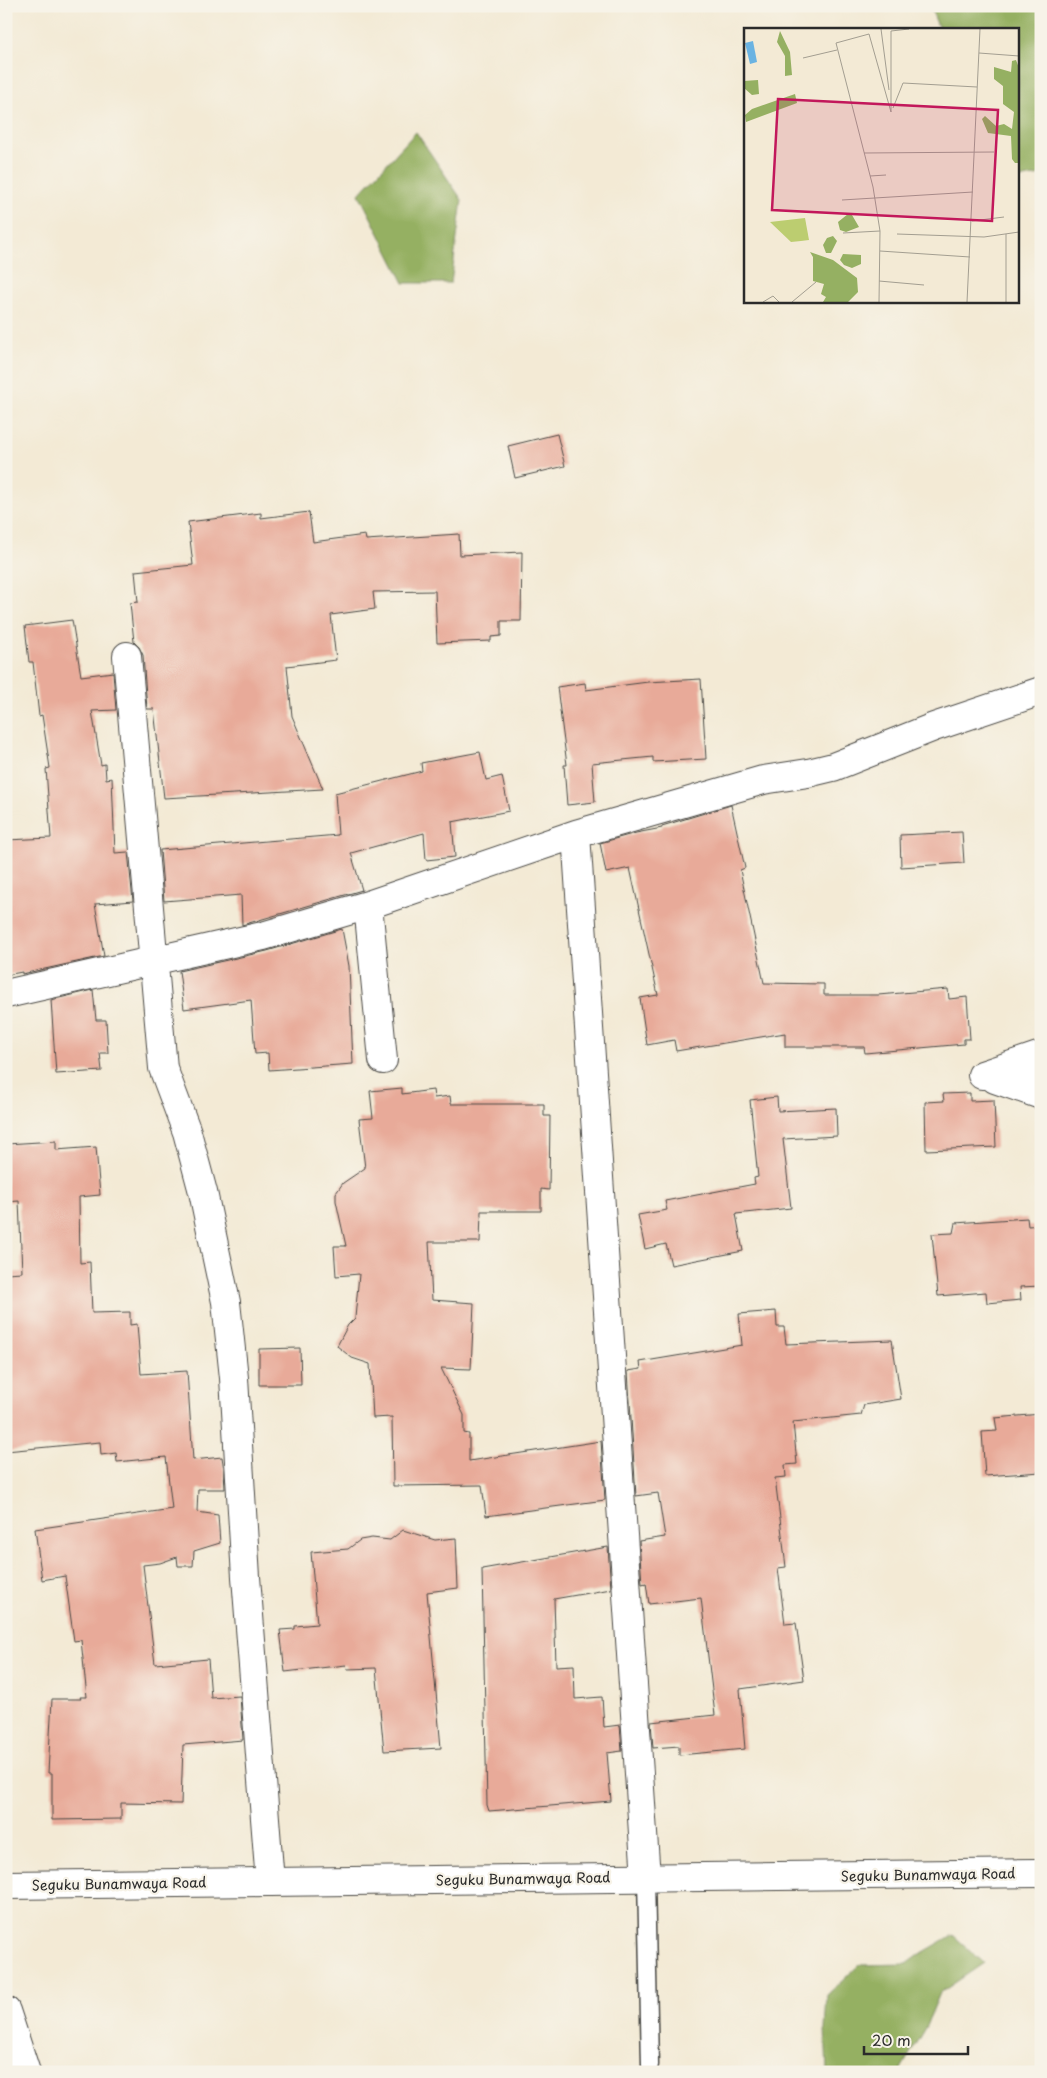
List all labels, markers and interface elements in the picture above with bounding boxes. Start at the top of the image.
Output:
inset map [744,28,1020,302]
street label: Seguku Bunamwaya Road [840,1862,1016,1887]
street label: Seguku Bunamwaya Road [435,1866,611,1891]
street label: Seguku Bunamwaya Road [31,1871,207,1896]
scale bar [864,2023,968,2055]
text: 20 m [872,2028,911,2051]

